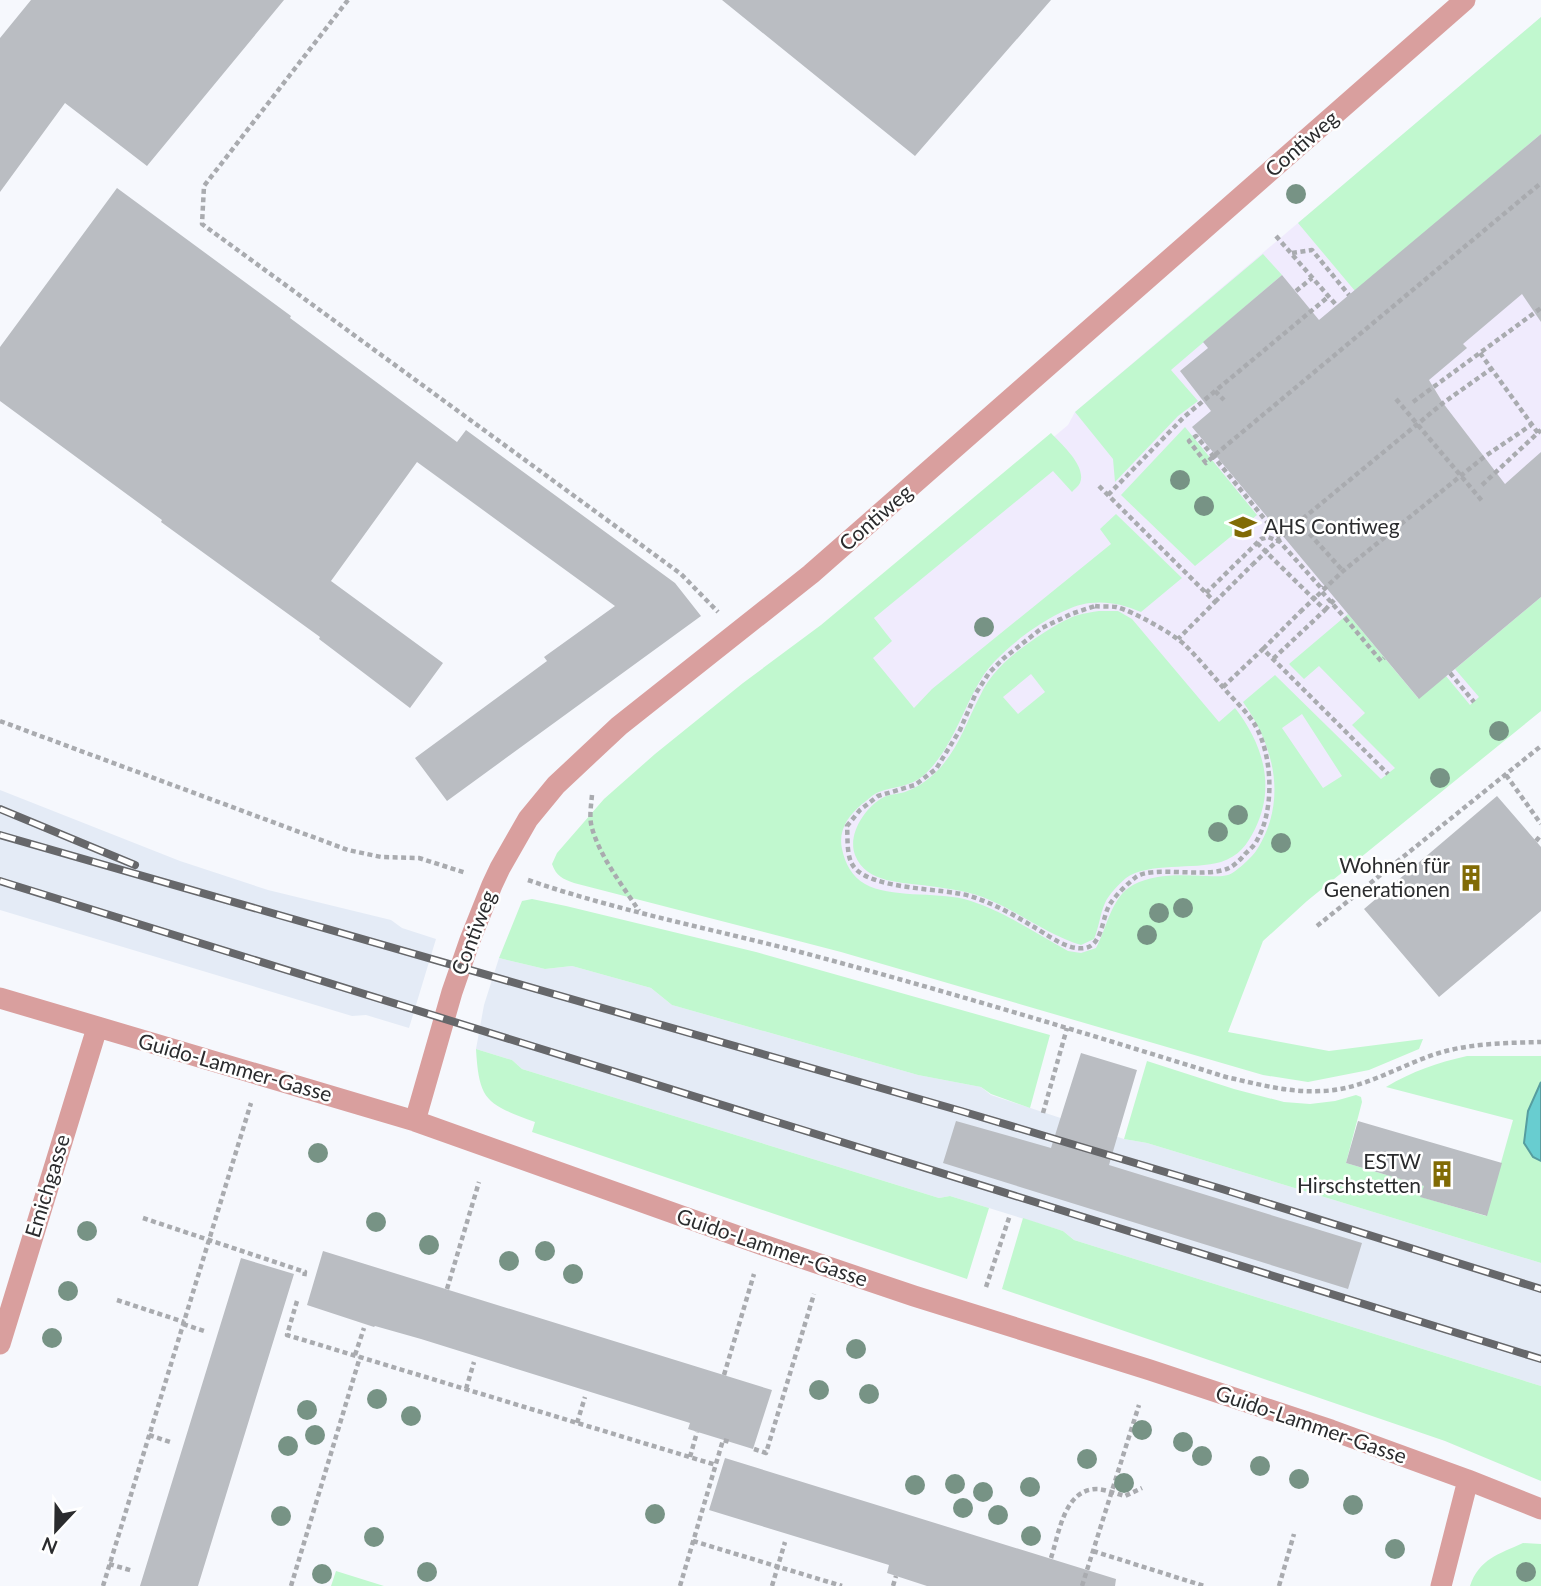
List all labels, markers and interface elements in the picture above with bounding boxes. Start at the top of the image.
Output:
street label: Contiweg [1259,104,1343,181]
street label: Contiweg [833,478,917,555]
school or university icon: AHS Contiweg [1228,512,1258,542]
place label: AHS Contiweg [1264,513,1400,538]
place label: Wohnen für Generationen [1324,852,1450,901]
building icon: Wohnen für Generationen [1456,863,1486,893]
street label: Contiweg [445,887,500,978]
street label: Guido-Lammer-Gasse [136,1027,335,1106]
street label: Emichgasse [19,1131,74,1240]
place label: ESTW Hirschstetten [1297,1148,1421,1197]
building icon: ESTW Hirschstetten [1427,1159,1457,1189]
street label: Guido-Lammer-Gasse [674,1202,871,1291]
street label: Guido-Lammer-Gasse [1213,1379,1410,1468]
north arrow [21,1495,91,1565]
text: N [38,1533,61,1560]

